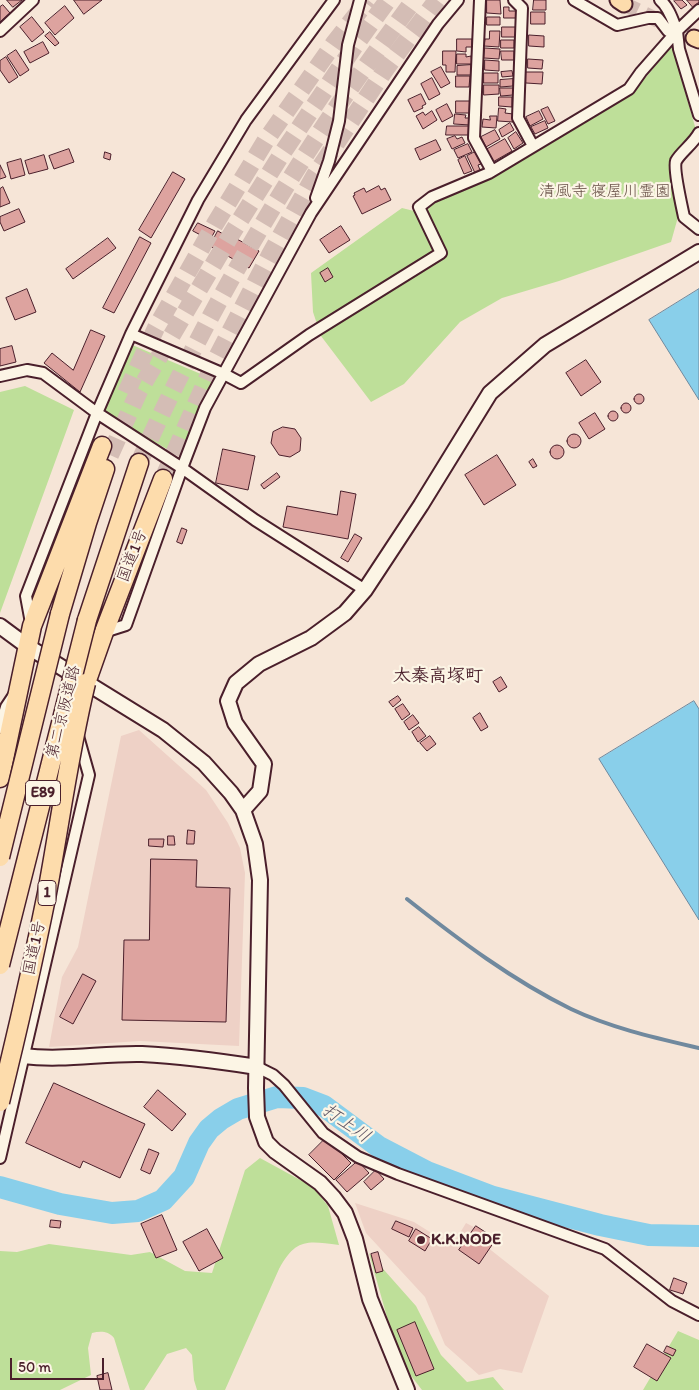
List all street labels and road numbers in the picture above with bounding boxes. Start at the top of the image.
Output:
street label: 国道1号 [114,527,152,585]
street label: 第二京阪道路 [43,663,85,761]
road number: E89 [26,780,60,806]
road number: 1 [38,880,56,906]
street label: 国道1号 [20,919,50,977]

